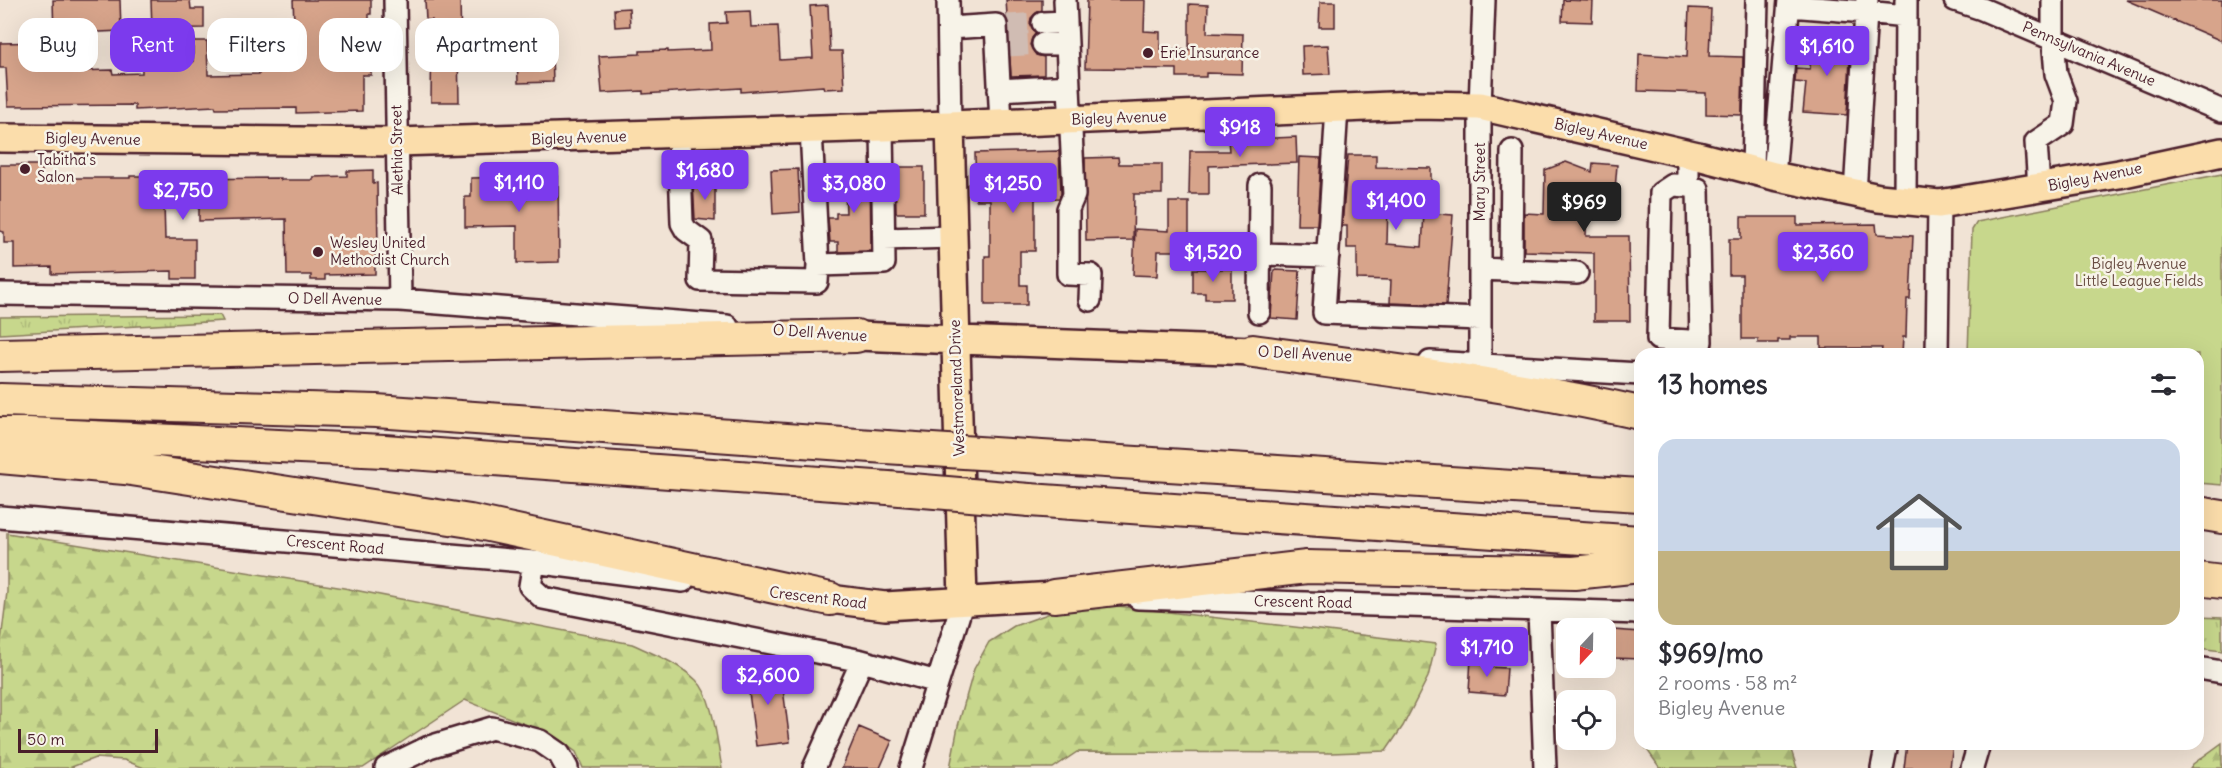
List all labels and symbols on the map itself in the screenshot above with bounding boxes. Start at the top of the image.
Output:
street label: Pennsylvania Avenue [2020,17,2159,90]
pin: $1,610 [1778,26,1876,77]
place label: Erie Insurance [1160,43,1259,62]
marker: Erie Insurance [1141,46,1155,60]
street label: Alethia Street [386,105,407,195]
street label: Bigley Avenue [1071,106,1167,129]
pin: $918 [1204,107,1276,158]
street label: Bigley Avenue [1553,114,1650,153]
street label: Bigley Avenue [531,126,627,149]
street label: Bigley Avenue [45,128,141,149]
street label: Mary Street [1470,143,1489,221]
place label: Tabitha's Salon [37,150,96,186]
pin: $1,680 [656,150,754,201]
street label: Bigley Avenue [2046,158,2144,195]
marker: Tabitha's Salon [18,162,32,176]
pin: $1,110 [470,162,568,213]
pin: $3,080 [805,163,903,214]
pin: $1,250 [964,163,1062,214]
pin: $2,750 [134,170,232,221]
pin: $1,400 [1347,180,1445,231]
pin: $969 [1548,182,1620,233]
pin: $1,520 [1164,232,1262,283]
pin: $2,360 [1774,232,1872,283]
place label: Wesley United Methodist Church [330,233,450,269]
marker: Wesley United Methodist Church [311,245,325,259]
park label: Bigley Avenue Little League Fields [2075,254,2203,290]
street label: O Dell Avenue [288,288,382,309]
street label: Westmoreland Drive [945,319,968,457]
street label: O Dell Avenue [772,320,868,345]
street label: O Dell Avenue [1257,342,1353,365]
street label: Crescent Road [285,531,385,558]
street label: Crescent Road [768,582,868,613]
street label: Crescent Road [1254,591,1352,612]
north arrow [1556,618,1616,678]
pin: $1,710 [1438,627,1536,678]
pin: $2,600 [719,655,817,706]
scale bar [18,726,158,754]

